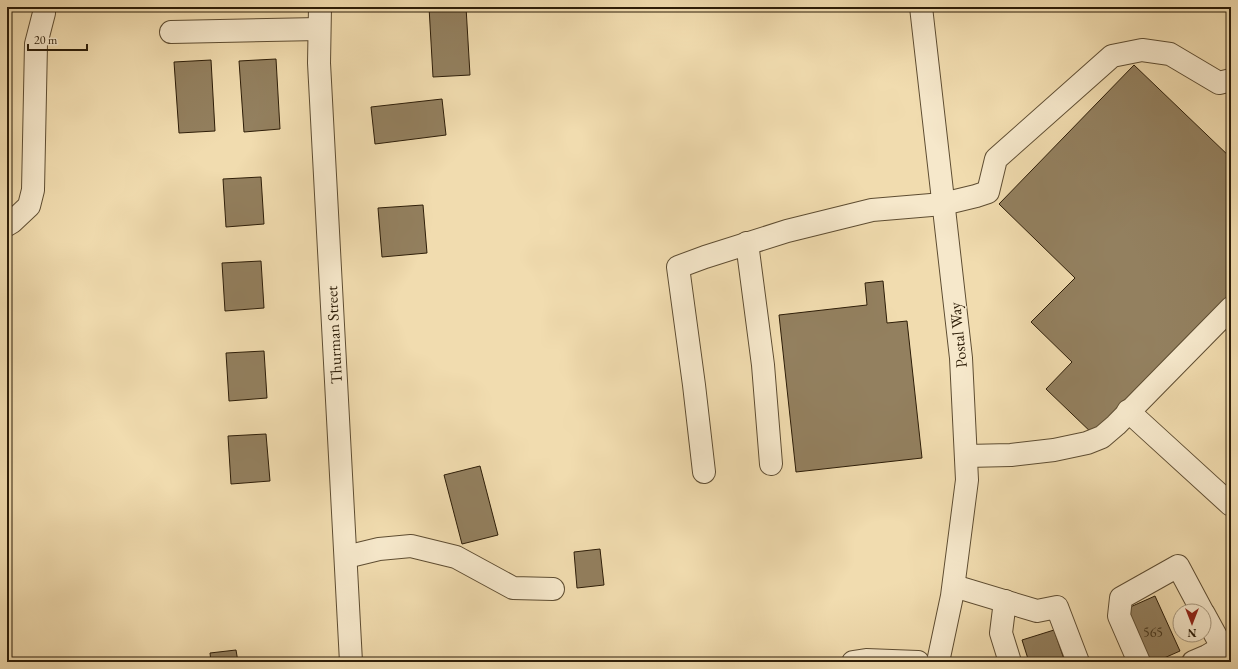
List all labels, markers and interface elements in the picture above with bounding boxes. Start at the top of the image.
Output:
scale bar [28,26,87,52]
text: 20 m [34,32,58,48]
street label: Thurman Street [321,285,347,385]
street label: Postal Way [944,300,972,369]
north arrow [1172,603,1212,643]
house number: 565 [1143,623,1163,641]
text: N [1187,626,1196,640]

